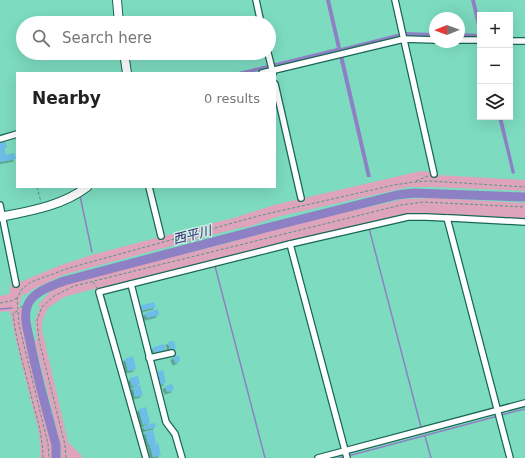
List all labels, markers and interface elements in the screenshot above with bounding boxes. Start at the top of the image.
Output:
north arrow [429,12,465,48]
map controls [477,12,513,120]
button: + [477,12,513,48]
search box [16,16,276,60]
icon: search [30,27,52,49]
text: Search here [62,29,152,47]
button: − [477,48,513,84]
button: layers [477,84,513,120]
text: Nearby [32,88,101,108]
text: 0 results [204,91,260,106]
water label: 西平川 [171,223,215,247]

